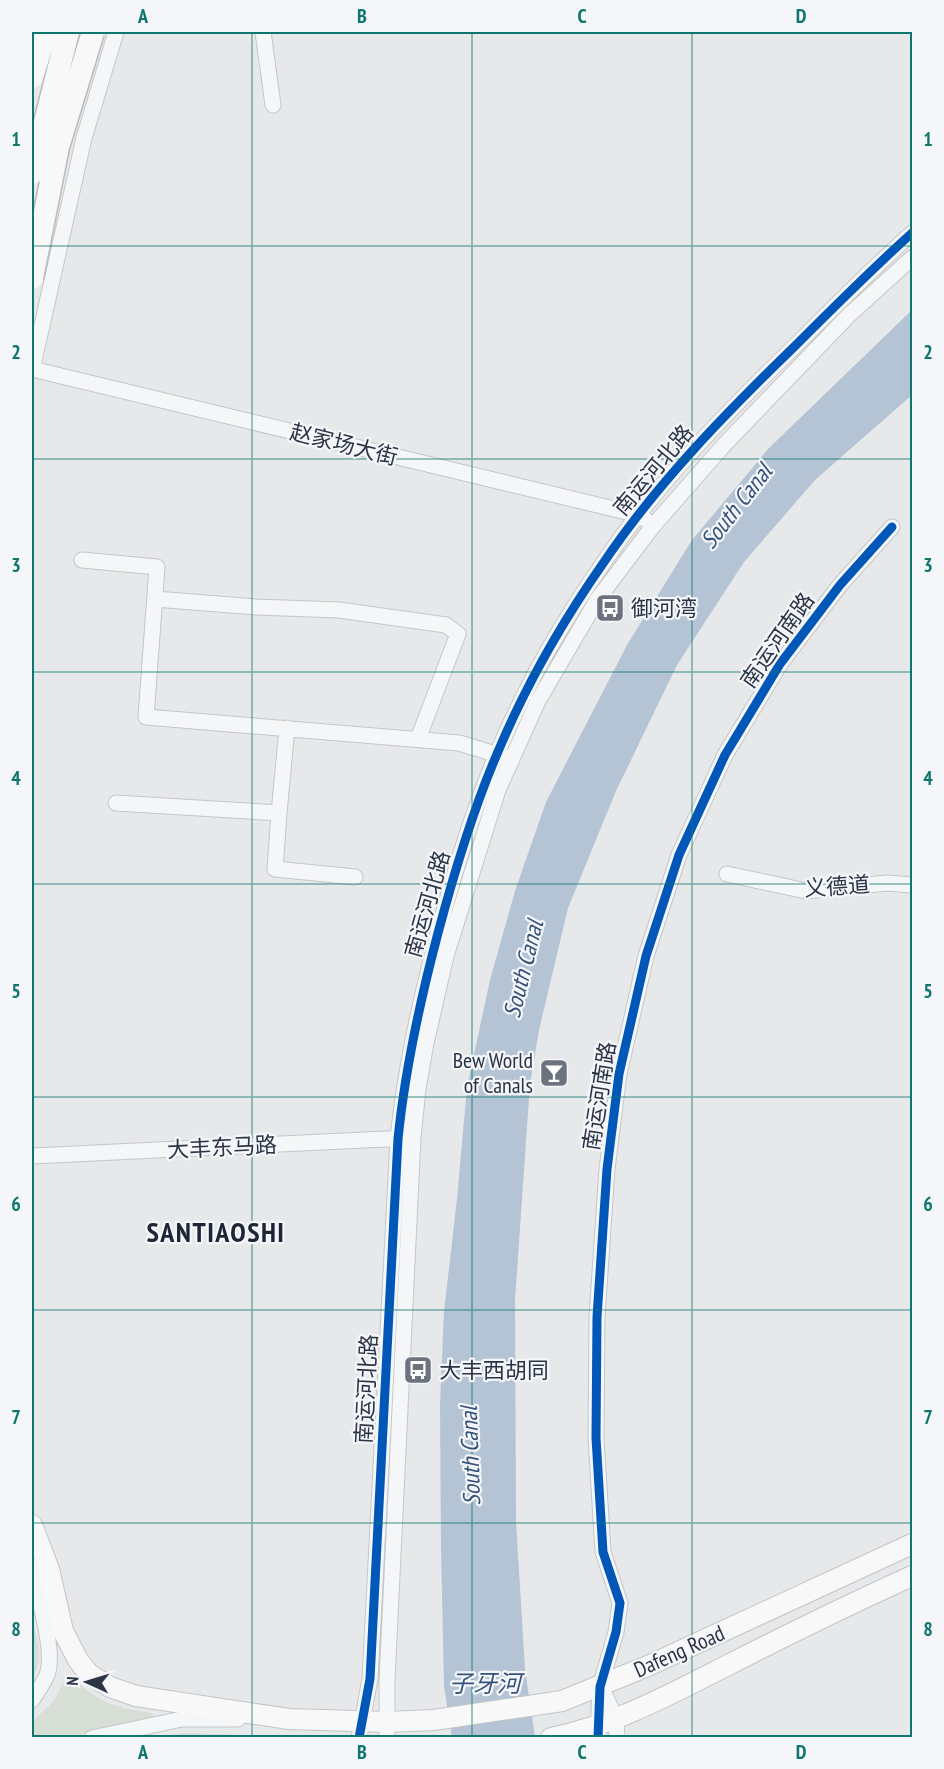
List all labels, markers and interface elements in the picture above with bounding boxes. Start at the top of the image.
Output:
text: A [137,3,149,29]
text: B [357,3,367,29]
text: C [577,3,587,29]
text: D [796,3,807,29]
text: 1 [11,126,21,152]
text: 1 [923,126,933,152]
text: 2 [11,339,21,365]
text: 2 [923,339,933,365]
street label: 赵家场大街 [287,417,401,471]
street label: 南运河北路 [607,419,699,521]
water label: South Canal [693,455,780,555]
text: 3 [11,552,21,578]
text: 3 [923,552,933,578]
street label: 南运河南路 [734,587,820,693]
bus stop icon: 御河湾 [594,592,626,624]
place label: 御河湾 [631,594,697,622]
text: 4 [11,765,21,791]
text: 4 [923,765,933,791]
street label: 南运河北路 [398,847,456,961]
street label: 义德道 [803,870,871,902]
water label: South Canal [496,915,551,1021]
text: 5 [11,978,21,1004]
text: 5 [923,978,933,1004]
street label: 南运河南路 [577,1039,621,1153]
place label: Bew World of Canals [453,1046,533,1099]
bar icon: Bew World of Canals [538,1057,570,1089]
street label: 大丰东马路 [166,1130,278,1164]
text: 6 [11,1191,21,1217]
text: 6 [923,1191,933,1217]
district label: SANTIAOSHI [146,1213,286,1250]
street label: 南运河北路 [349,1333,383,1445]
bus stop icon: 大丰西胡同 [402,1354,434,1386]
place label: 大丰西胡同 [439,1356,549,1384]
water label: South Canal [453,1403,487,1506]
text: 7 [11,1404,21,1430]
text: 7 [923,1404,933,1430]
text: 8 [11,1616,21,1642]
text: 8 [923,1616,933,1642]
street label: Dafeng Road [629,1619,729,1683]
north arrow [57,1652,117,1712]
water label: 子牙河 [449,1668,525,1699]
text: N [62,1676,82,1686]
text: A [137,1739,149,1765]
text: B [357,1739,367,1765]
text: C [577,1739,587,1765]
text: D [796,1739,807,1765]

